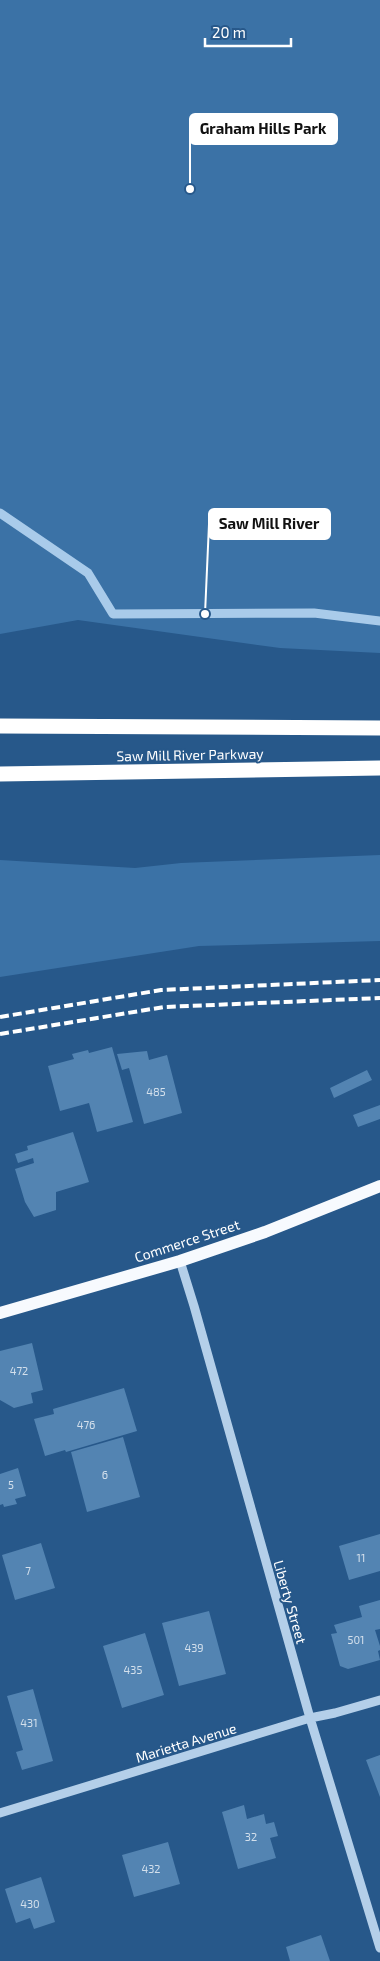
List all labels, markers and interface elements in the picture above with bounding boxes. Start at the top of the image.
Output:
scale bar [205,15,291,47]
text: 20 m [212,23,246,41]
callout: Graham Hills Park [190,114,337,144]
text: Graham Hills Park [200,119,327,137]
callout: Saw Mill River [209,509,330,539]
text: Saw Mill River [219,514,320,532]
street label: Saw Mill River Parkway [116,745,264,764]
house number: 485 [146,1085,166,1098]
street label: Commerce Street [132,1215,242,1266]
house number: 472 [10,1364,28,1377]
house number: 476 [77,1418,95,1431]
house number: 6 [102,1468,108,1481]
house number: 5 [8,1478,14,1491]
house number: 11 [357,1551,365,1564]
street label: Liberty Street [270,1558,311,1646]
house number: 7 [25,1564,31,1577]
house number: 501 [348,1633,364,1646]
house number: 439 [184,1641,204,1654]
house number: 435 [124,1663,142,1676]
house number: 431 [20,1716,38,1729]
street label: Marietta Avenue [133,1719,238,1766]
house number: 32 [245,1830,257,1843]
house number: 432 [141,1862,161,1875]
house number: 430 [20,1897,40,1910]

